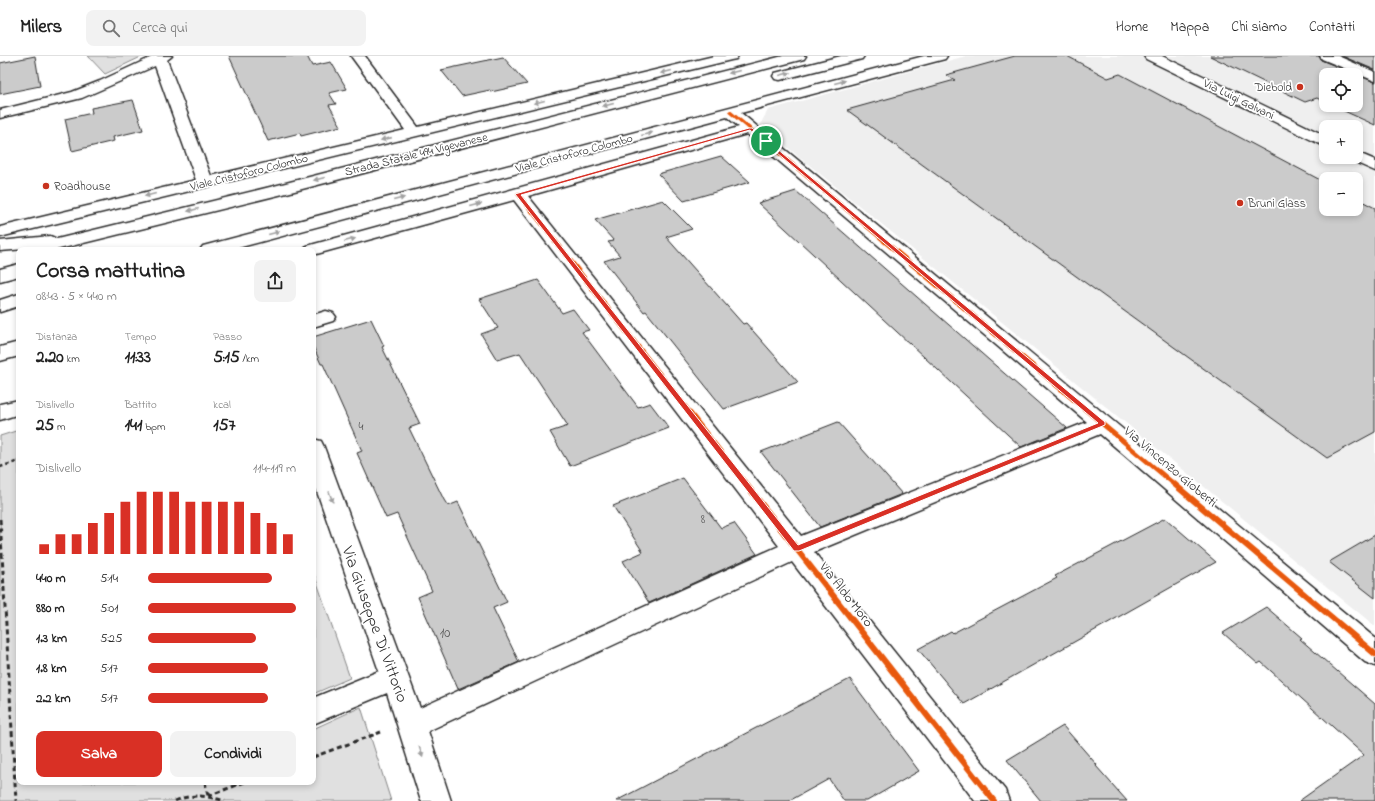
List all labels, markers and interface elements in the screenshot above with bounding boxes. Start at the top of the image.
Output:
search box [86,10,366,46]
text: Milers [20,14,62,41]
icon: search [100,17,122,39]
text: Cerca qui [132,17,188,39]
text: Home [1116,17,1148,38]
text: Mappa [1170,17,1209,38]
text: Chi siamo [1231,17,1287,38]
text: Contatti [1309,17,1355,38]
map controls [1319,68,1363,216]
button: locate [1319,68,1363,112]
one-way arrow [659,69,672,75]
one-way arrow [728,70,740,76]
one-way arrow [779,71,791,77]
street label: Via Luigi Galvani [1199,74,1277,126]
one-way arrow [834,79,846,85]
place label: Diebold [1254,79,1292,97]
marker: Diebold [1295,82,1305,92]
one-way arrow [533,99,545,105]
one-way arrow [602,102,614,108]
button: + [1319,120,1363,164]
pin [749,124,783,158]
street label: Strada Statale 494 Vigevanese [343,128,491,182]
street label: Viale Cristoforo Colombo [513,130,635,179]
icon: arrive [755,130,777,152]
one-way arrow [641,131,653,137]
one-way arrow [379,136,391,142]
street label: Viale Cristoforo Colombo [187,150,310,197]
button: − [1319,172,1363,216]
one-way arrow [313,176,325,182]
place label: Roadhouse [54,178,111,196]
marker: Roadhouse [41,181,51,191]
one-way arrow [144,193,157,199]
place label: Bruni Glass [1247,195,1306,213]
one-way arrow [393,196,406,202]
marker: Bruni Glass [1235,198,1245,208]
one-way arrow [470,202,482,208]
one-way arrow [187,208,200,214]
one-way arrow [268,230,280,236]
one-way arrow [345,237,357,243]
text: Corsa mattutina [36,256,185,288]
button: share [254,260,296,302]
text: 08:43 · 5 × 440 m [36,287,117,306]
text: Distanza [36,329,77,345]
text: Tempo [125,329,156,345]
text: Passo [213,329,242,345]
text: 2.20 [36,345,64,370]
text: 11:33 [125,345,151,370]
text: 5:15 [213,345,240,370]
text: km [64,351,80,367]
text: /km [240,351,259,367]
text: Dislivello [36,397,74,413]
text: Battito [125,397,157,413]
text: kcal [213,397,231,413]
text: 25 [36,413,54,438]
text: 141 [125,413,142,438]
text: 157 [213,413,235,438]
house number: 4 [359,418,364,436]
text: m [54,419,65,435]
text: bpm [142,419,166,435]
street label: Via Vincenzo Gioberti [1118,421,1222,513]
text: Dislivello [36,459,81,478]
text: 114–119 m [253,459,296,478]
one-way arrow [328,492,334,504]
house number: 8 [701,511,706,529]
street label: Via Giuseppe Di Vittorio [334,542,415,706]
street label: Via Aldo Moro [813,557,878,632]
text: 440 m [36,569,66,588]
text: 5:14 [100,569,118,588]
text: 880 m [36,599,65,618]
text: 5:01 [100,599,118,618]
house number: 10 [440,623,450,644]
text: 1.3 km [36,629,67,648]
text: 5:25 [100,629,122,648]
text: 1.8 km [36,659,67,678]
text: 5:17 [100,659,118,678]
text: 2.2 km [36,689,71,708]
text: 5:17 [100,689,118,708]
button: Salva [36,731,162,777]
button: Condividi [170,731,296,777]
one-way arrow [418,746,424,758]

